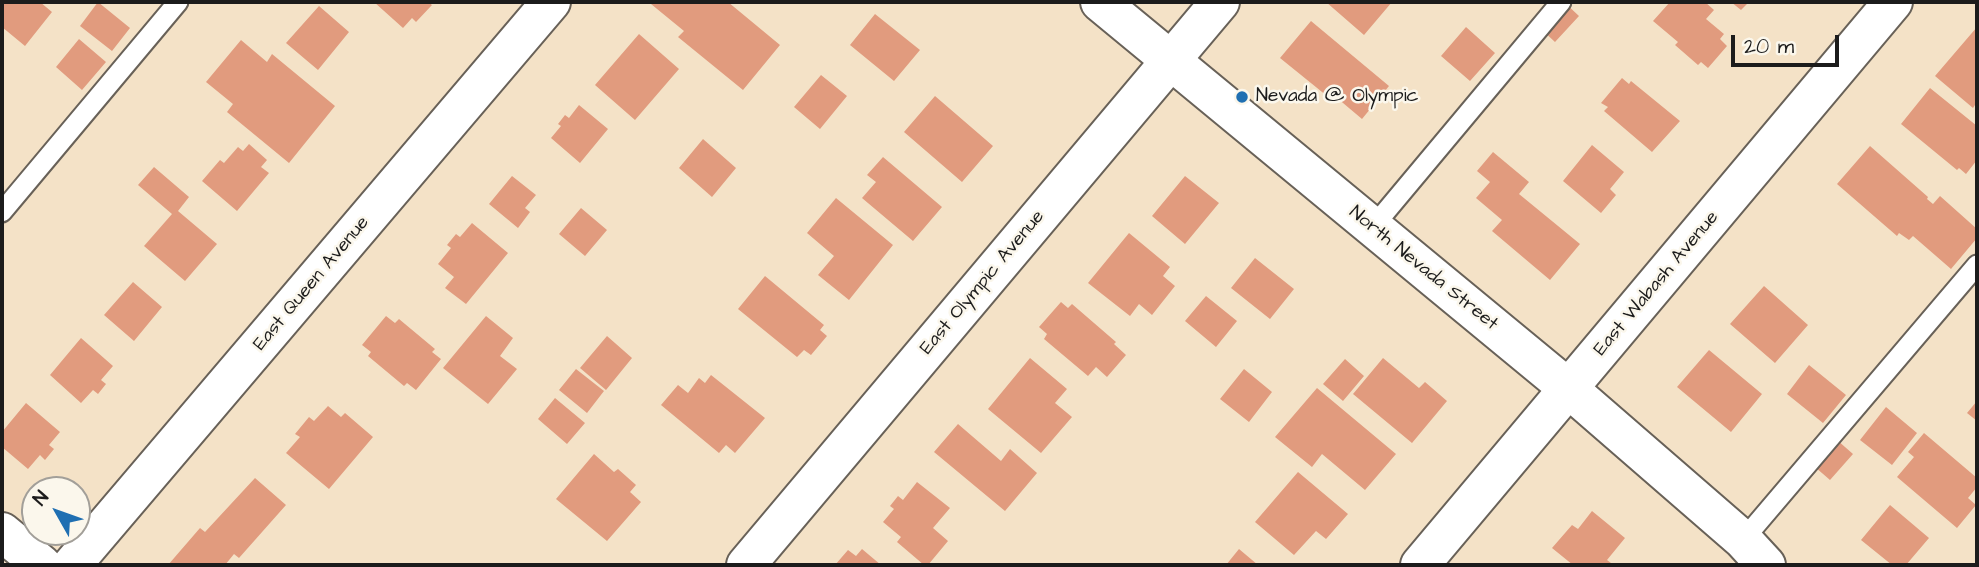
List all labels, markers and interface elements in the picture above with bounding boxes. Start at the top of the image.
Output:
scale bar [1734,21,1842,65]
text: 20 m [1744,32,1794,61]
place label: Nevada @ Olympic [1256,86,1419,108]
marker: Nevada @ Olympic [1234,89,1250,105]
street label: North Nevada Street [1344,202,1502,336]
street label: East Olympic Avenue [916,206,1050,360]
street label: East Wabash Avenue [1590,207,1724,361]
street label: East Queen Avenue [249,212,375,356]
north arrow [21,476,91,546]
text: N [27,485,55,512]

